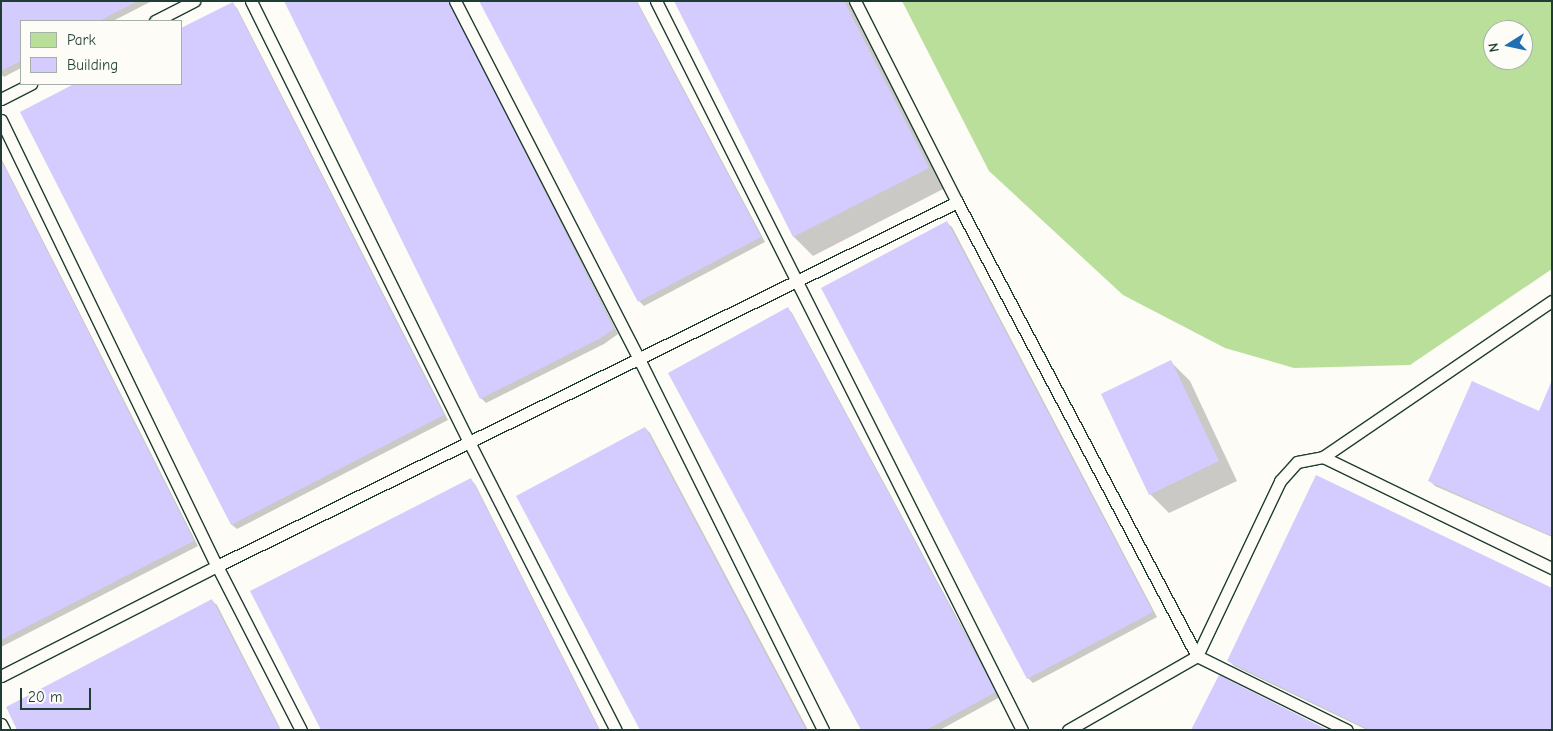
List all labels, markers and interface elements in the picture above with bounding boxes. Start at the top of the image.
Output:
legend [20,20,182,85]
north arrow [1483,20,1533,70]
text: Park [67,31,96,49]
text: N [1485,42,1503,54]
text: Building [67,56,118,74]
scale bar [22,678,94,710]
text: 20 m [28,688,62,706]

